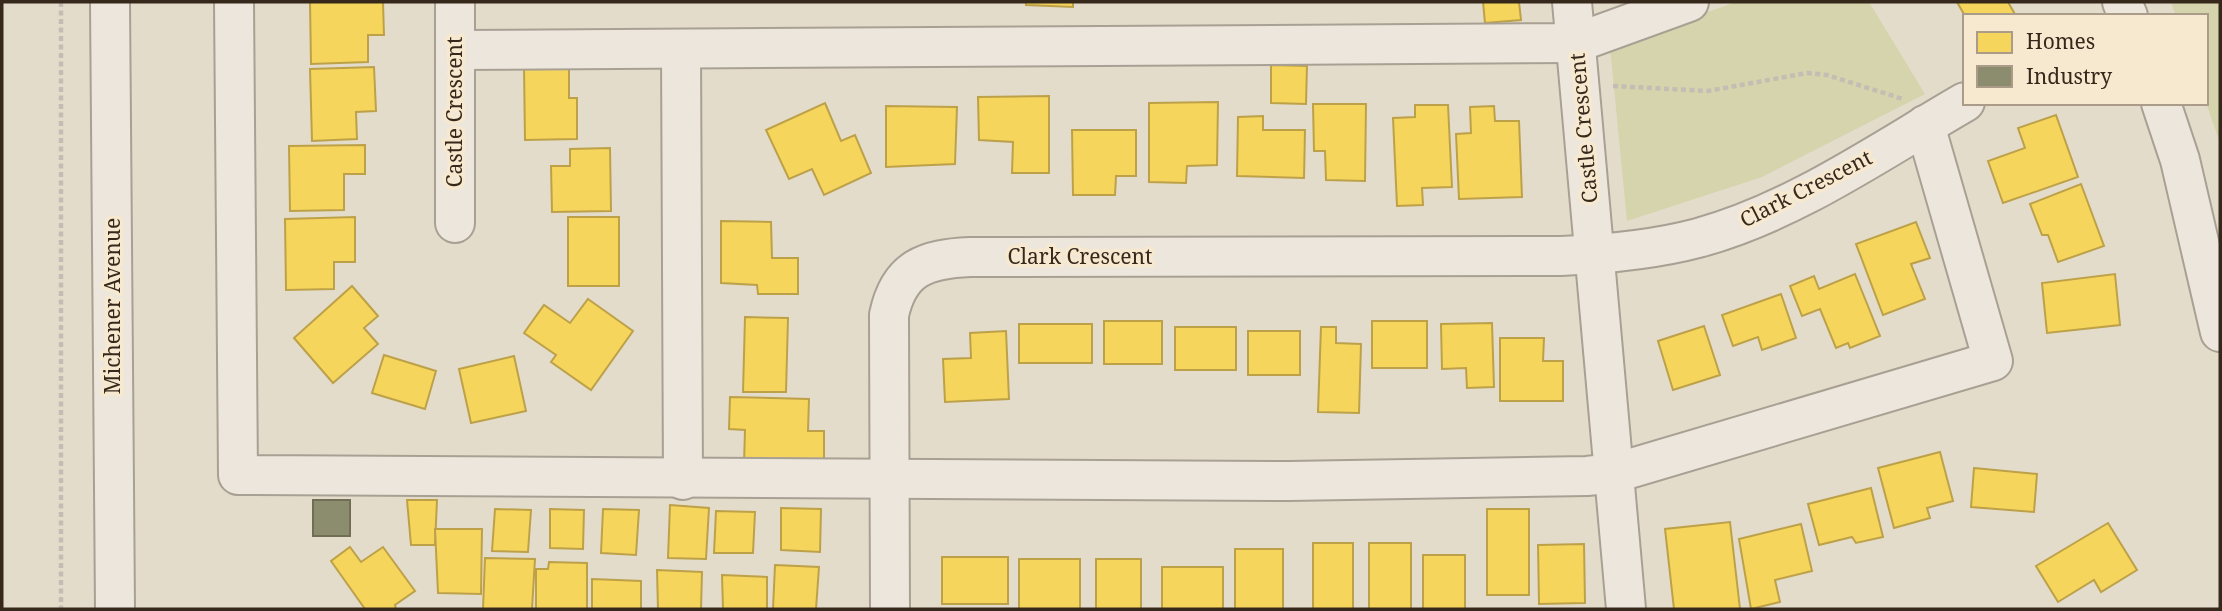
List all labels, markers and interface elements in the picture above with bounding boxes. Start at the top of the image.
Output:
legend [1963,14,2208,105]
text: Homes [2026,27,2095,55]
street label: Castle Crescent [440,37,468,187]
street label: Castle Crescent [1562,52,1604,204]
text: Industry [2026,62,2112,90]
street label: Clark Crescent [1735,143,1876,233]
street label: Michener Avenue [98,218,126,394]
street label: Clark Crescent [1008,242,1152,270]

